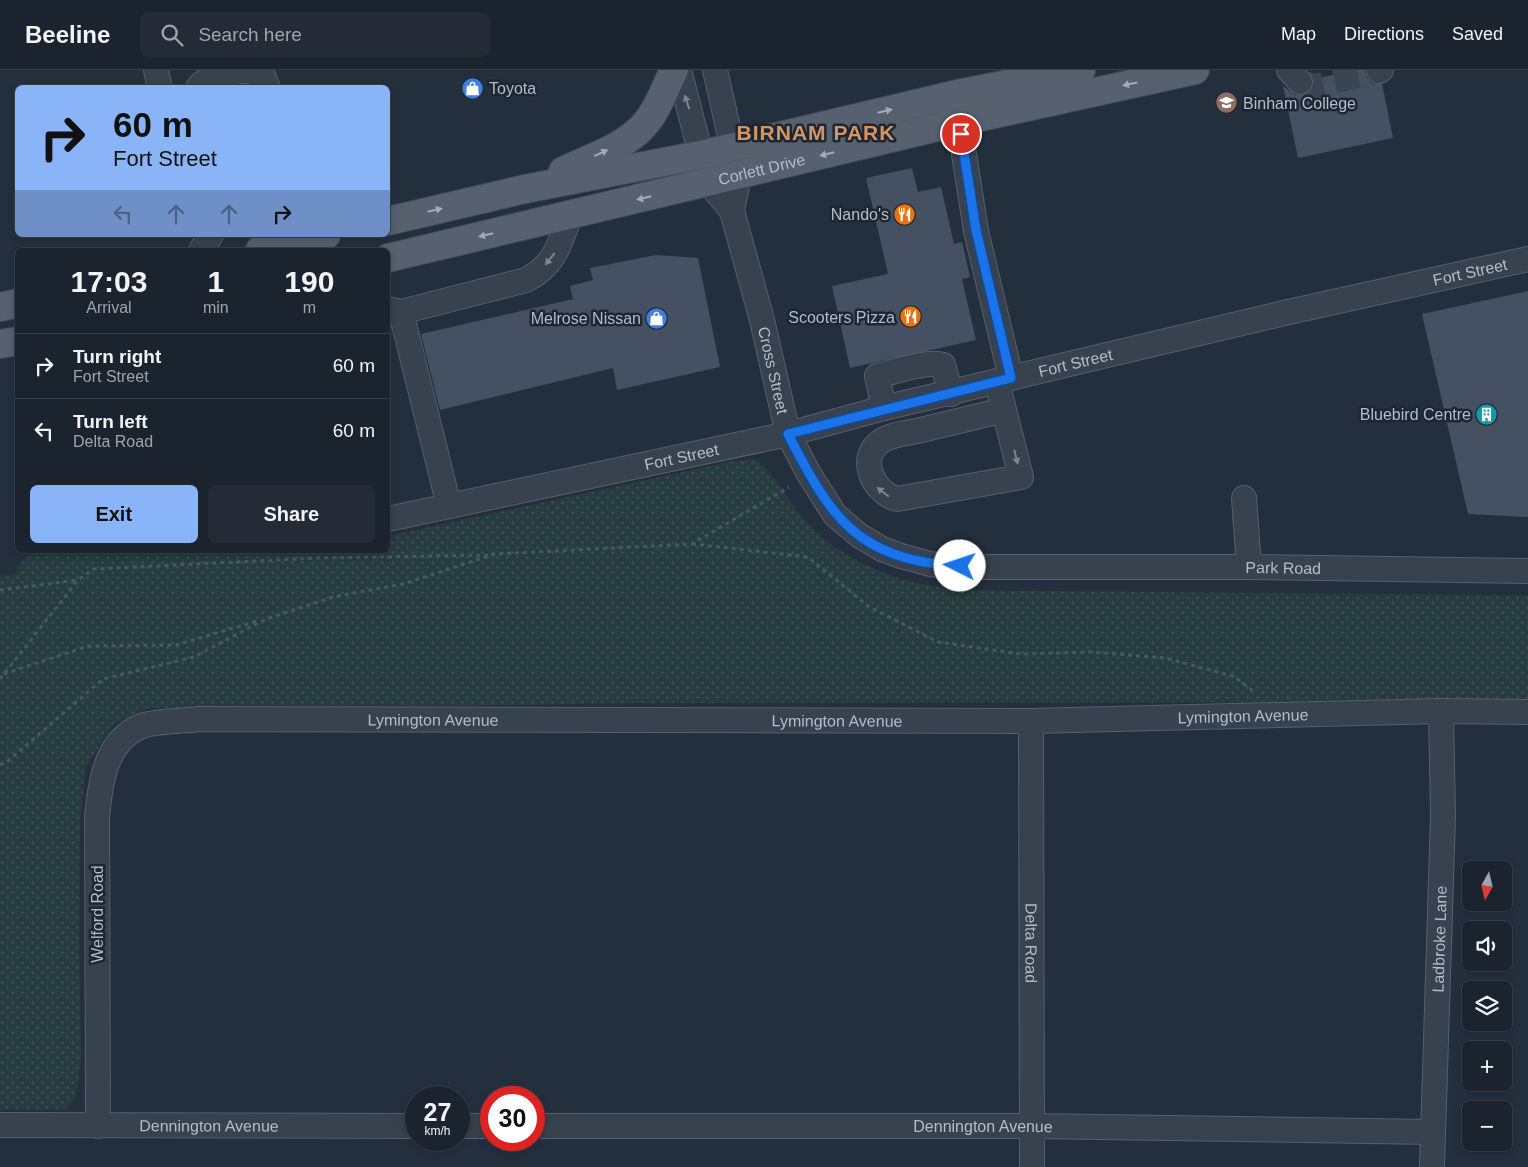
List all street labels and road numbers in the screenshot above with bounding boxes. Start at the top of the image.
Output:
street label: Corlett Drive [716,150,807,188]
street label: Fort Street [1431,255,1509,288]
street label: Cross Street [755,325,792,416]
street label: Fort Street [1037,345,1115,380]
street label: Fort Street [643,440,721,473]
street label: Park Road [1245,558,1321,577]
street label: Lymington Avenue [1177,706,1309,726]
street label: Lymington Avenue [368,711,499,728]
street label: Lymington Avenue [772,712,903,729]
street label: Welford Road [89,865,106,963]
street label: Ladbroke Lane [1429,885,1449,993]
street label: Delta Road [1023,903,1040,983]
street label: Dennington Avenue [139,1117,279,1134]
street label: Dennington Avenue [913,1118,1053,1135]

